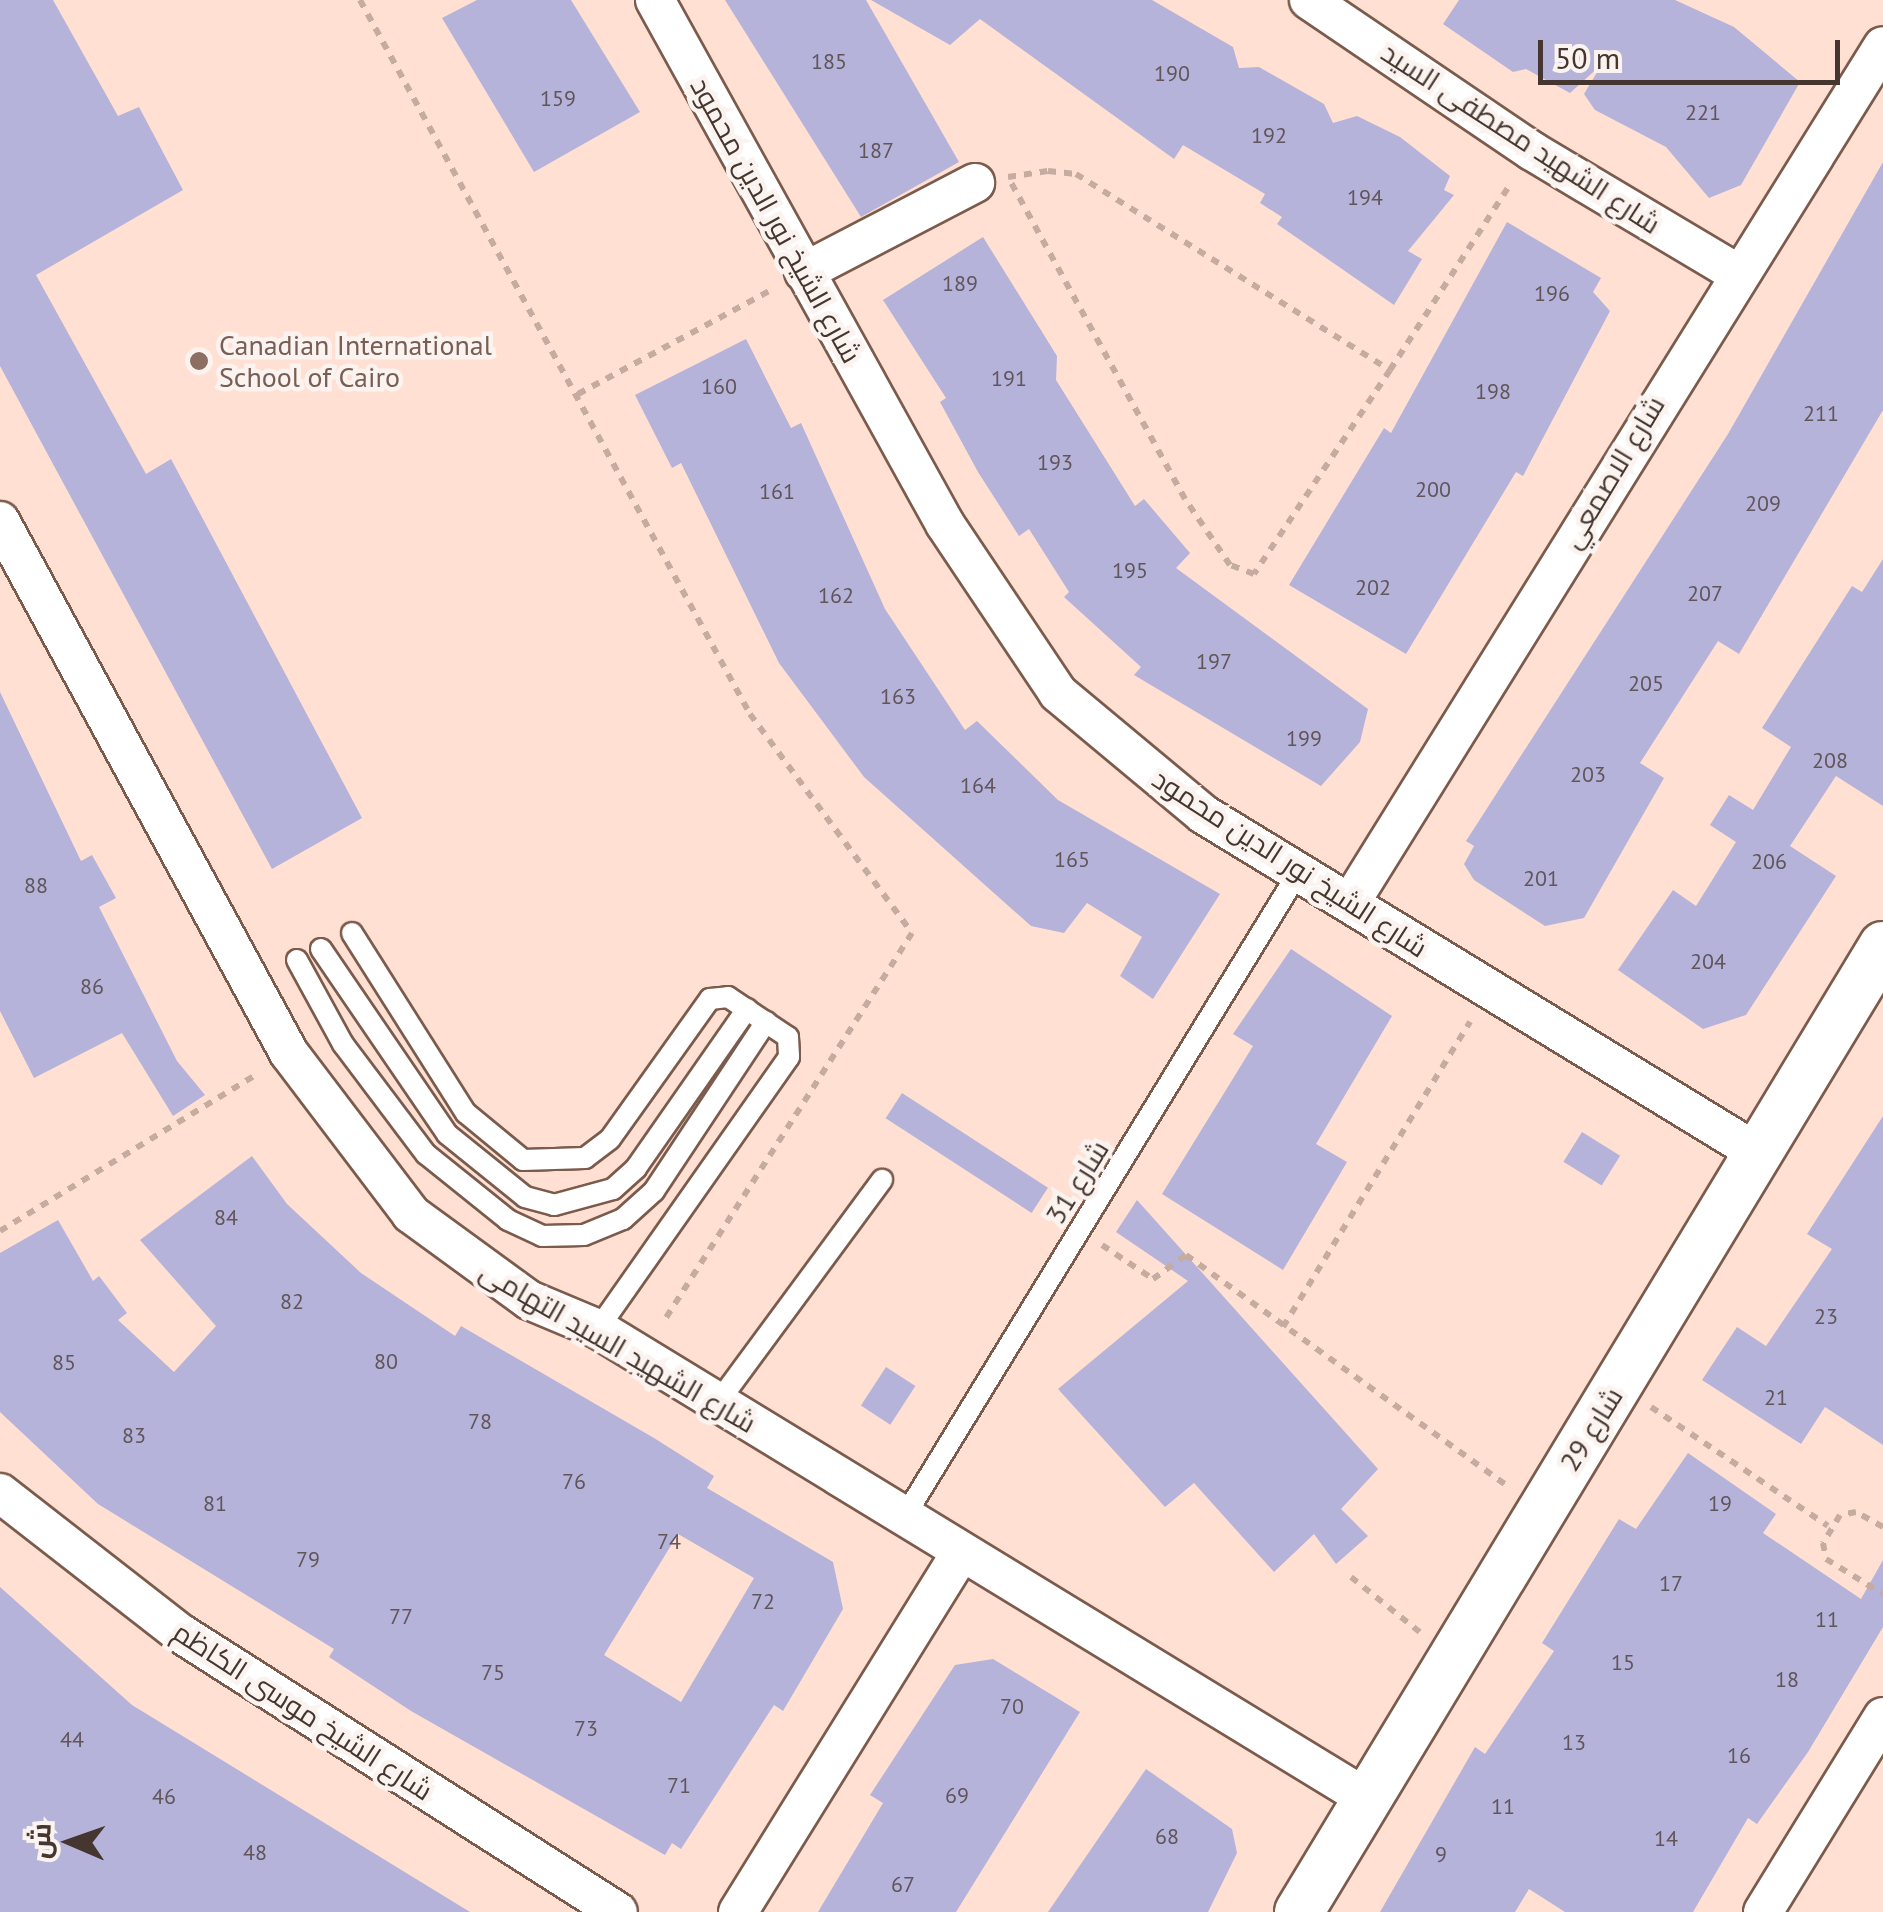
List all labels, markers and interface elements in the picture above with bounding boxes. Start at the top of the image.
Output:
scale bar [1543,20,1846,82]
street label: شارع الشهيد مصطفى السيد [1375,35,1667,241]
text: 50 m [1555,38,1620,77]
house number: 185 [811,49,847,75]
house number: 190 [1154,61,1190,87]
street label: شارع الشيخ نور الدين محمود [683,71,869,369]
house number: 159 [540,86,576,112]
house number: 221 [1685,100,1721,126]
house number: 192 [1251,123,1287,149]
house number: 187 [858,138,894,164]
house number: 194 [1347,185,1383,211]
house number: 189 [942,271,978,297]
house number: 196 [1534,281,1570,307]
place label: Canadian International School of Cairo [219,328,492,394]
marker: Canadian International School of Cairo [188,350,210,372]
house number: 191 [991,366,1027,392]
house number: 160 [701,374,737,400]
house number: 198 [1475,379,1511,405]
street label: شارع الاصمعي [1554,390,1672,554]
house number: 211 [1803,401,1839,427]
house number: 193 [1037,450,1073,476]
house number: 200 [1415,477,1451,503]
house number: 161 [759,479,795,505]
house number: 209 [1745,491,1781,517]
house number: 195 [1112,558,1148,584]
house number: 202 [1355,575,1391,601]
house number: 207 [1687,581,1723,607]
house number: 162 [818,583,854,609]
house number: 197 [1196,649,1232,675]
house number: 205 [1628,671,1664,697]
house number: 163 [880,684,916,710]
house number: 199 [1286,726,1322,752]
house number: 208 [1812,748,1848,774]
street label: شارع الشيخ نور الدين محمود [1146,761,1434,965]
house number: 203 [1570,762,1606,788]
house number: 164 [960,773,996,799]
house number: 165 [1054,847,1090,873]
house number: 206 [1751,849,1787,875]
house number: 201 [1523,866,1559,892]
house number: 88 [24,873,48,899]
house number: 204 [1690,949,1726,975]
house number: 86 [80,974,104,1000]
street label: شارع 31 [1038,1134,1116,1230]
house number: 84 [214,1205,238,1231]
street label: شارع الشهيد السيد التهامى [474,1254,762,1440]
house number: 82 [280,1289,304,1315]
house number: 23 [1814,1304,1838,1330]
house number: 80 [374,1349,398,1375]
house number: 85 [52,1350,76,1376]
street label: شارع 29 [1552,1381,1630,1477]
house number: 21 [1764,1385,1788,1411]
house number: 78 [468,1409,492,1435]
house number: 83 [122,1423,146,1449]
house number: 76 [562,1469,586,1495]
house number: 81 [203,1491,227,1517]
house number: 19 [1708,1491,1732,1517]
house number: 74 [657,1529,681,1555]
house number: 79 [296,1547,320,1573]
house number: 17 [1659,1571,1683,1597]
house number: 72 [751,1589,775,1615]
house number: 77 [389,1604,413,1630]
house number: 11 [1815,1607,1839,1633]
street label: شارع الشيخ موسى الكاظم [167,1615,439,1807]
house number: 15 [1611,1650,1635,1676]
house number: 75 [481,1660,505,1686]
house number: 18 [1775,1667,1799,1693]
house number: 70 [1000,1694,1024,1720]
house number: 73 [574,1716,598,1742]
house number: 44 [60,1727,84,1753]
house number: 13 [1562,1730,1586,1756]
house number: 16 [1727,1743,1751,1769]
house number: 71 [667,1773,691,1799]
house number: 69 [945,1783,969,1809]
house number: 46 [152,1784,176,1810]
north arrow [20,1792,120,1892]
house number: 11 [1491,1794,1515,1820]
text: ش [20,1822,59,1860]
house number: 68 [1155,1824,1179,1850]
house number: 14 [1654,1826,1678,1852]
house number: 48 [243,1840,267,1866]
house number: 9 [1435,1842,1447,1868]
house number: 67 [891,1872,915,1898]

